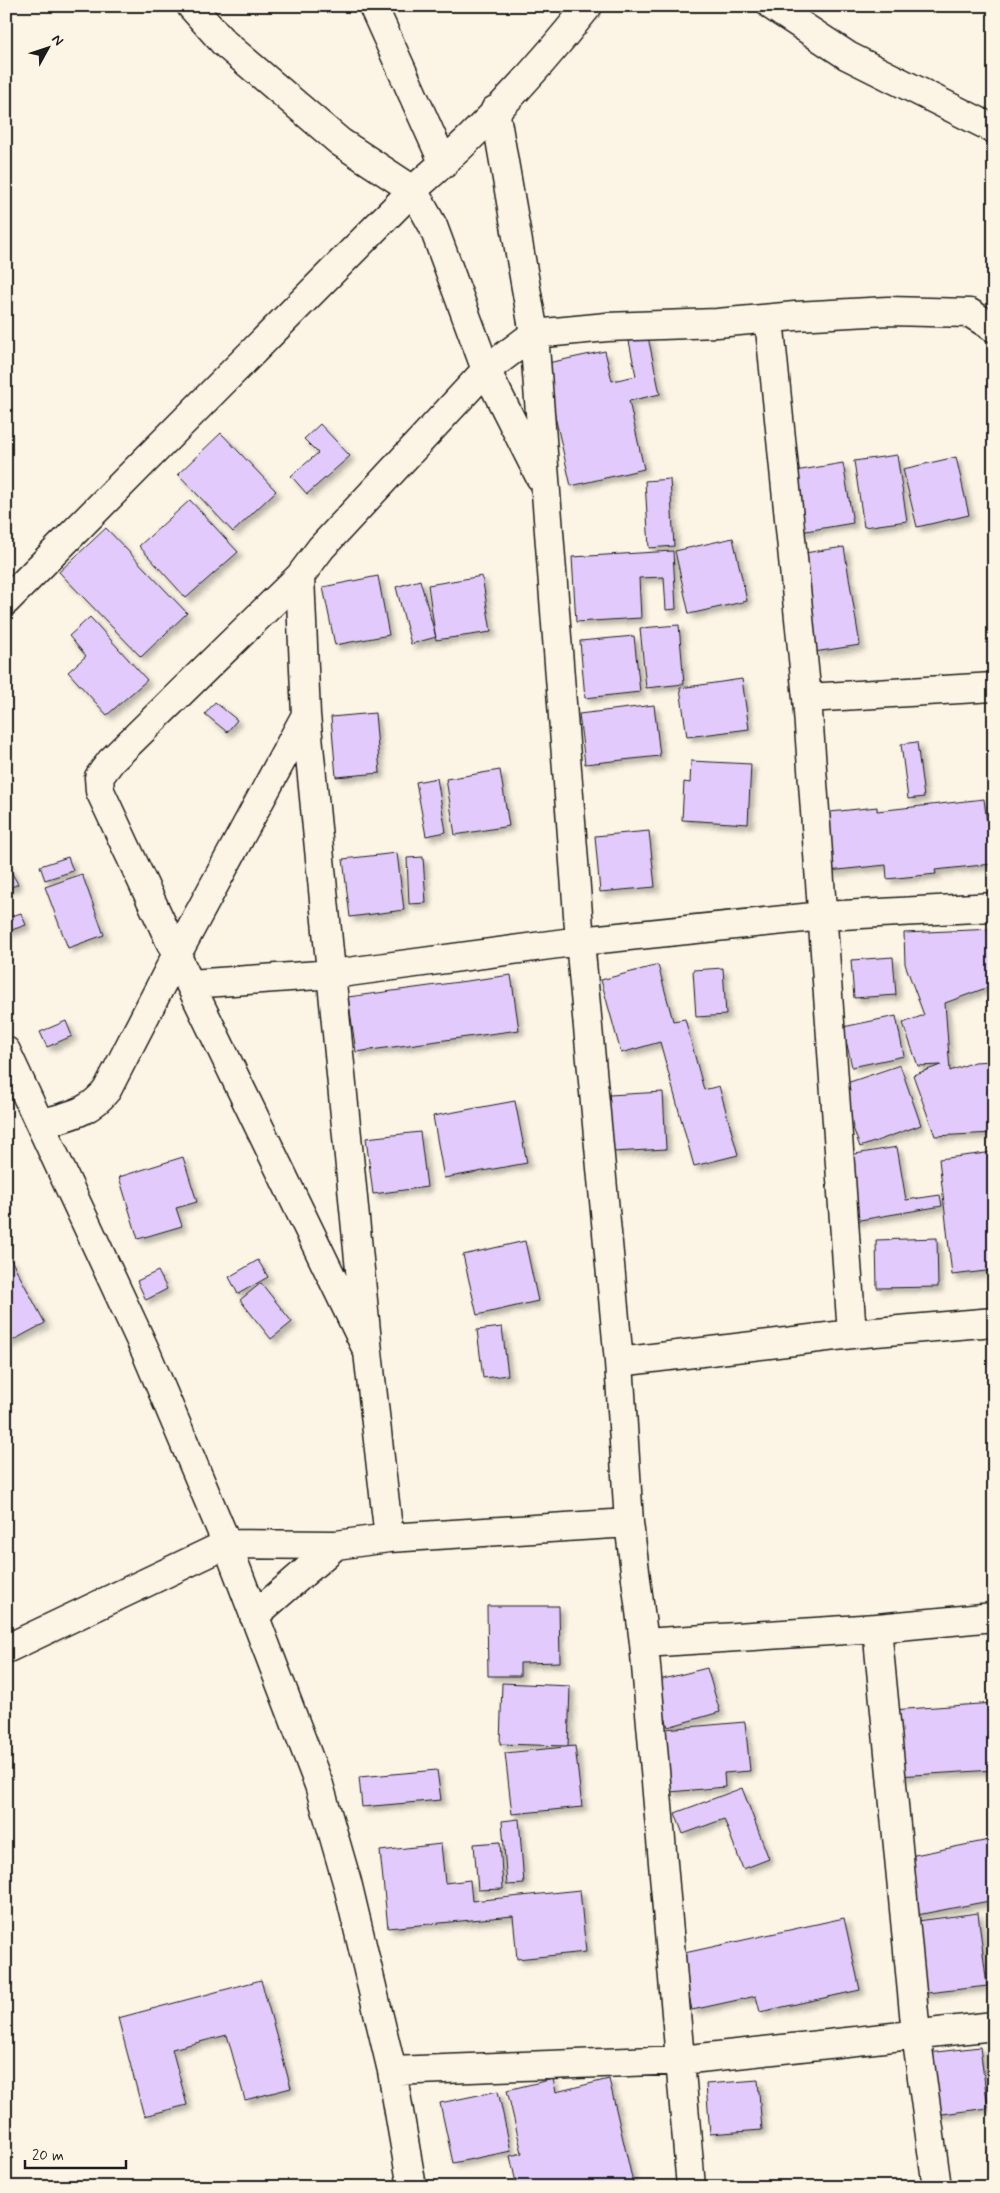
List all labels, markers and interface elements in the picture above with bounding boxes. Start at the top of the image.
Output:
north arrow [22,22,72,72]
text: N [47,31,67,50]
scale bar [25,2138,126,2170]
text: 20 m [32,2146,64,2166]

